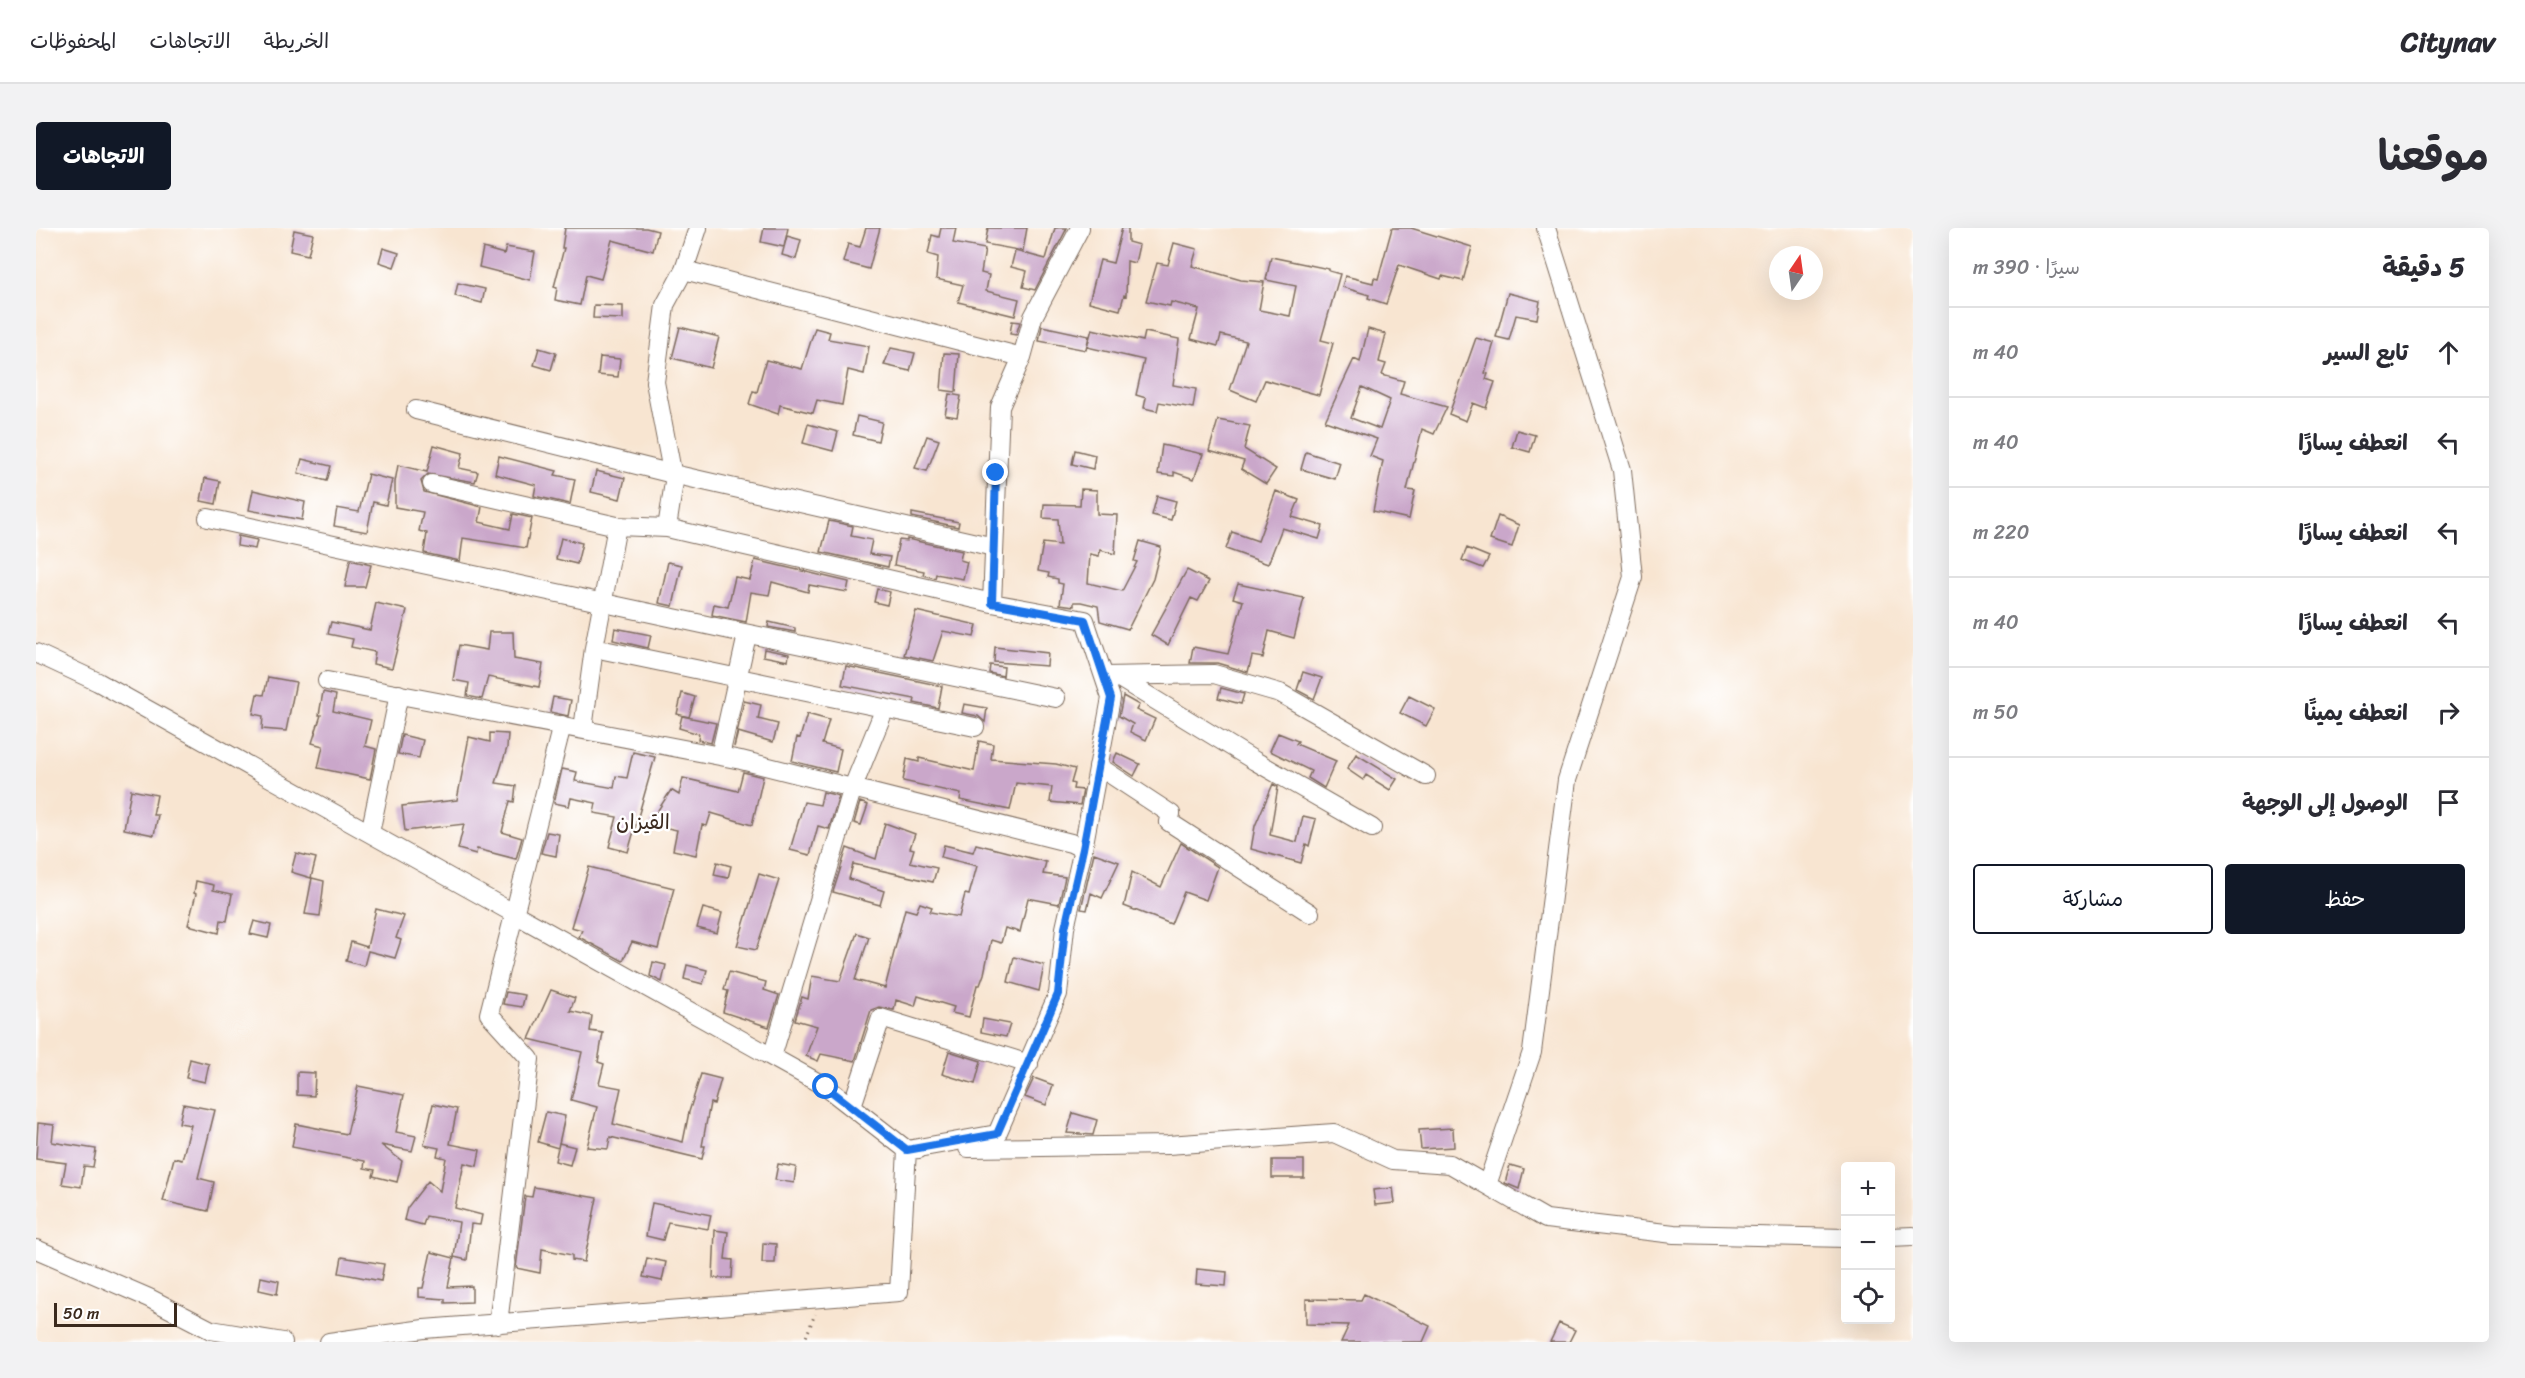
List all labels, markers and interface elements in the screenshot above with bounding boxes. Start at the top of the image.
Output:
text: Citynav [2401,17,2495,66]
text: المحفوظات [30,22,116,60]
text: الاتجاهات [149,22,231,60]
text: الخريطة [264,22,329,60]
text: موقعنا [2378,119,2489,193]
button: الاتجاهات [36,122,171,190]
text: 5 دقيقة [2382,244,2465,290]
north arrow [1769,246,1823,300]
text: سيرًا · 390 m [1973,250,2080,285]
text: تابع السير [2324,333,2408,372]
text: 40 m [1973,335,2019,370]
icon: ahead [2432,336,2465,369]
text: انعطف يسارًا [2298,423,2408,462]
text: 40 m [1973,425,2019,460]
icon: left [2432,426,2465,459]
route end [982,459,1008,485]
text: انعطف يسارًا [2298,513,2408,552]
text: 220 m [1973,515,2029,550]
icon: left [2432,516,2465,549]
text: انعطف يسارًا [2298,603,2408,642]
text: 40 m [1973,605,2019,640]
icon: left [2432,606,2465,639]
text: انعطف يمينًا [2304,693,2408,732]
text: 50 m [1973,695,2018,730]
icon: right [2432,696,2465,729]
text: الوصول إلى الوجهة [2242,783,2408,822]
icon: arrive [2432,786,2465,819]
district label: القيزان [616,803,670,841]
button: مشاركة [1973,864,2213,934]
button: حفظ [2225,864,2465,934]
route start [812,1073,838,1099]
map controls [1841,1162,1895,1324]
button: + [1841,1162,1895,1216]
button: − [1841,1216,1895,1270]
button: locate [1841,1270,1895,1324]
text: 50 m [63,1299,99,1328]
scale bar [54,1300,177,1328]

